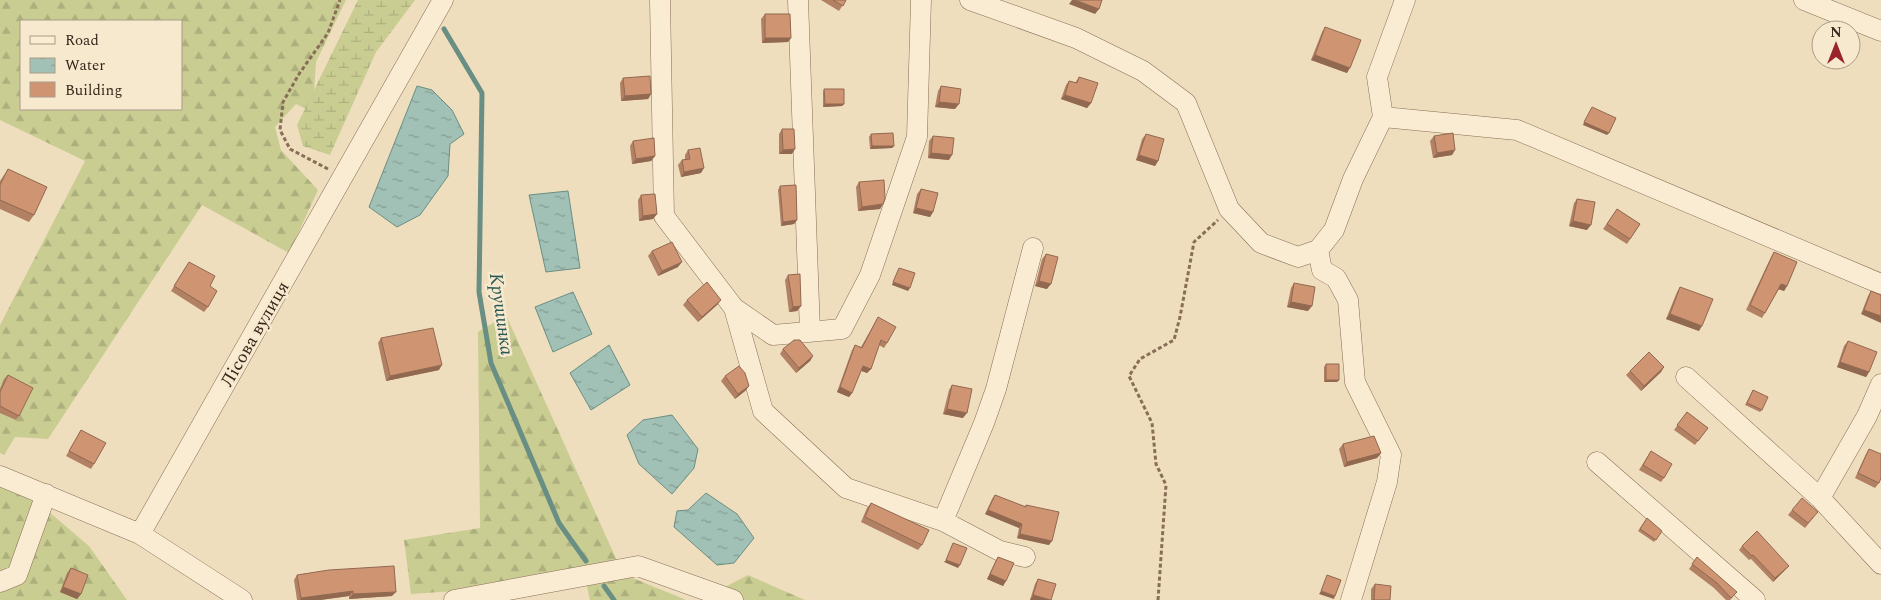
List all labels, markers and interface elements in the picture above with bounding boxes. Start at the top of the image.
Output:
legend [20,20,182,110]
north arrow [1811,20,1861,70]
text: N [1830,22,1842,43]
text: Road [65,29,99,52]
text: Water [65,54,105,77]
text: Building [65,79,122,102]
water label: Крушинка [481,271,521,357]
street label: Лісова вулиця [214,276,296,392]

